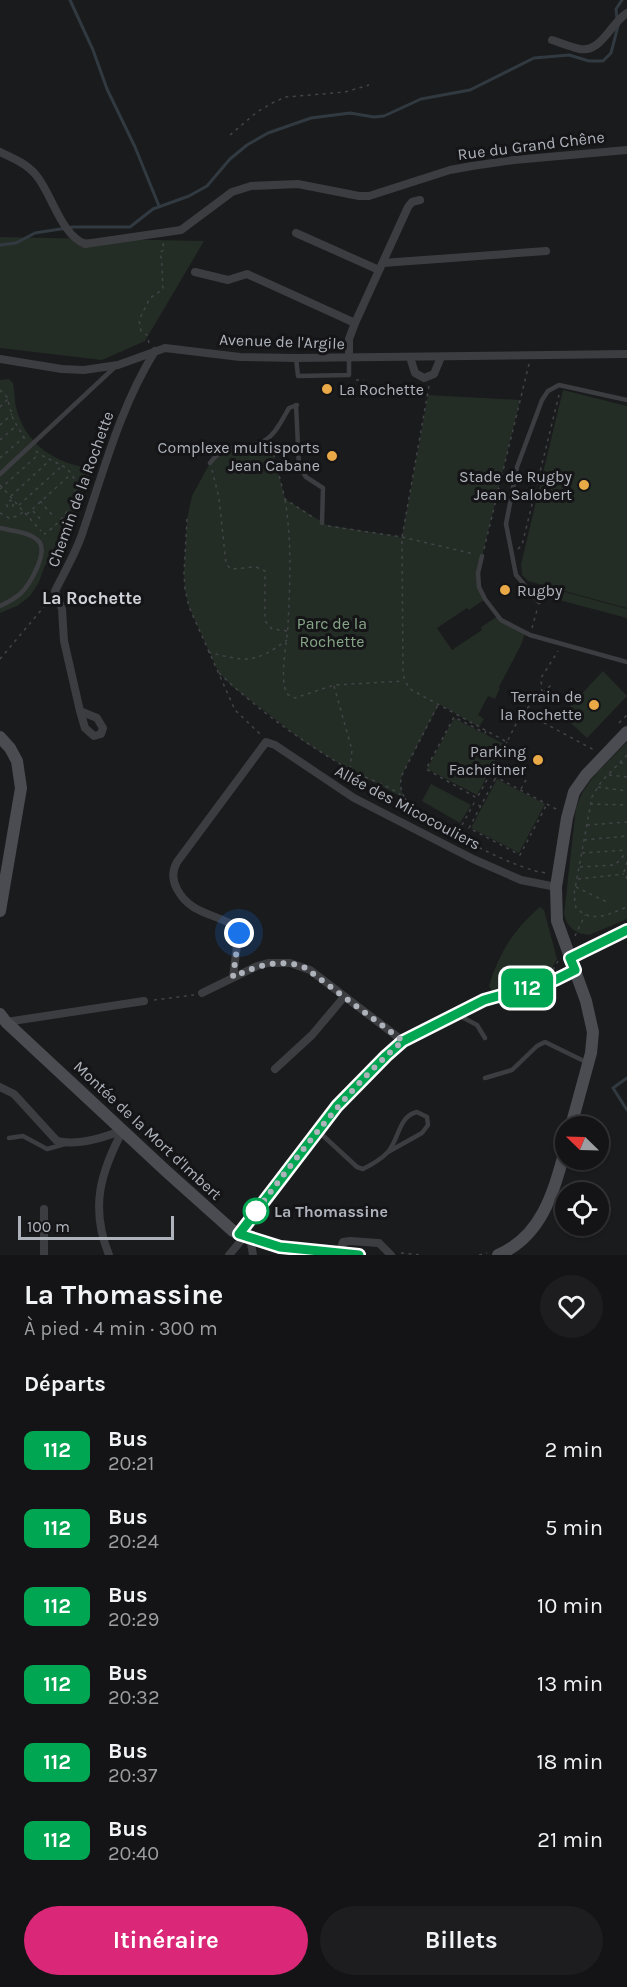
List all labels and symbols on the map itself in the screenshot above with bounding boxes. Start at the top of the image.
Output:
street label: Rue du Grand Chêne [457,127,606,164]
street label: Avenue de l'Argile [219,330,345,353]
place label: La Rochette [339,380,424,399]
marker: La Rochette [320,382,334,396]
street label: Chemin de la Rochette [43,409,118,570]
place label: Complexe multisports Jean Cabane [158,438,320,475]
marker: Complexe multisports Jean Cabane [325,449,339,463]
place label: Stade de Rugby Jean Salobert [459,467,573,504]
marker: Stade de Rugby Jean Salobert [577,478,591,492]
place label: Rugby [517,581,563,600]
marker: Rugby [498,583,512,597]
district label: La Rochette [42,587,142,609]
park label: Parc de la Rochette [297,614,367,651]
place label: Terrain de la Rochette [500,687,582,724]
marker: Terrain de la Rochette [587,698,601,712]
place label: Parking Facheitner [449,742,526,779]
marker: Parking Facheitner [531,753,545,767]
street label: Allée des Micocouliers [332,761,484,854]
your location [224,918,254,948]
line badge: 112 [492,968,562,1008]
street label: Montée de la Mort d'Imbert [70,1057,226,1204]
north arrow [555,1116,609,1170]
marker: La Thomassine [243,1198,269,1224]
place label: La Thomassine [274,1202,388,1221]
scale bar [18,1213,174,1240]

